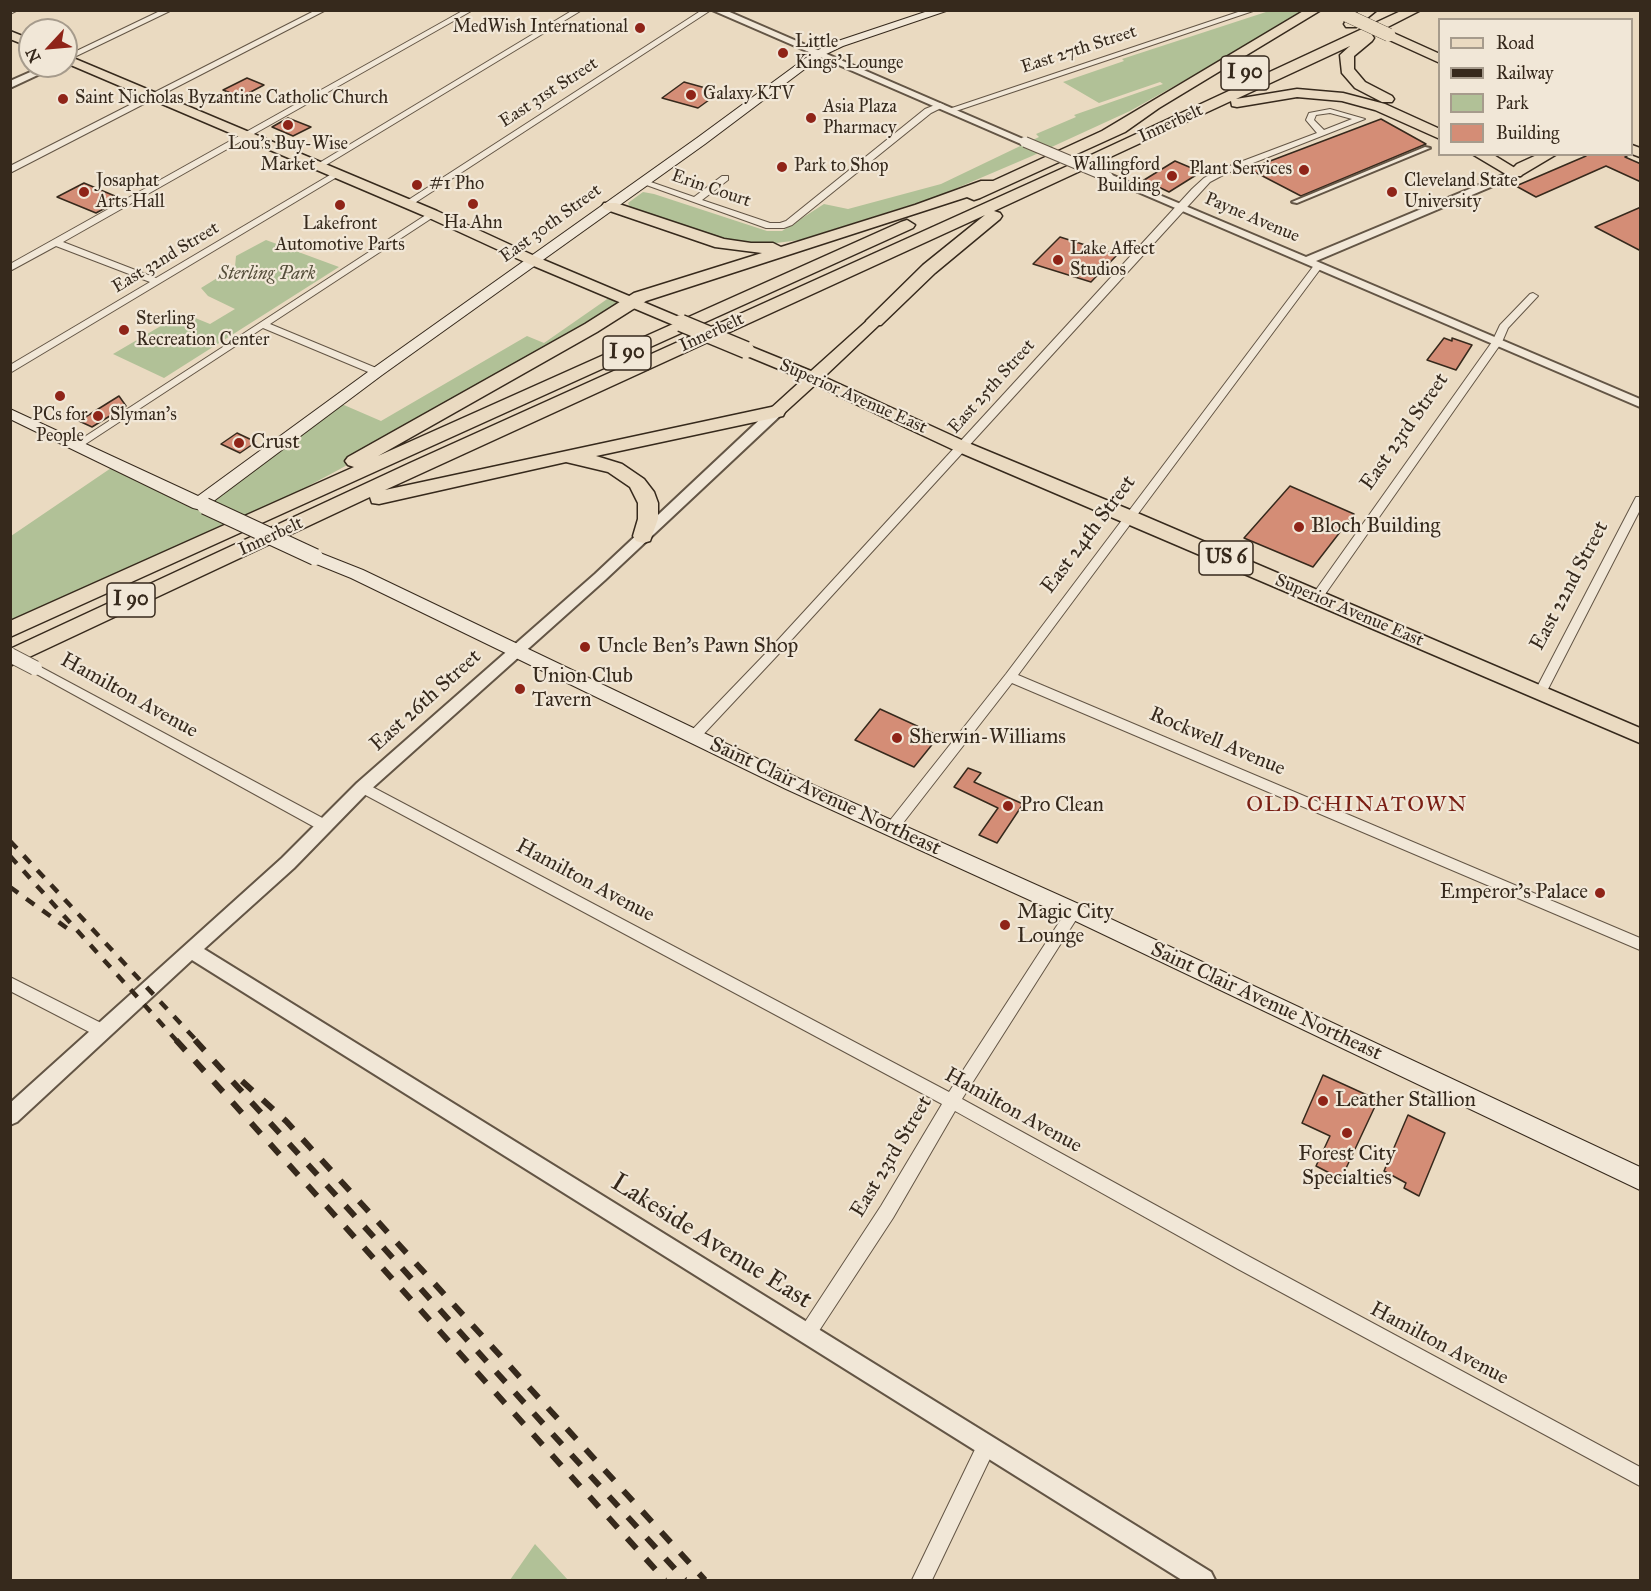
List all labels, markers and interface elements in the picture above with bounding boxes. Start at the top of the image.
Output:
place label: MedWish International [453,17,628,39]
north arrow [18,18,78,78]
legend [1438,18,1633,156]
marker: MedWish International [633,21,647,35]
street label: East 27th Street [1018,21,1140,79]
place label: Little Kings' Lounge [795,32,904,74]
text: Road [1496,32,1534,54]
text: N [22,45,45,66]
marker: Little Kings' Lounge [776,46,790,60]
street label: East 31st Street [496,53,602,133]
road number: I 90 [1221,56,1269,90]
text: Railway [1496,62,1553,84]
place label: Galaxy KTV [703,84,794,106]
place label: Saint Nicholas Byzantine Catholic Church [75,88,388,110]
marker: Galaxy KTV [684,88,698,102]
marker: Saint Nicholas Byzantine Catholic Church [56,92,70,106]
text: Park [1496,92,1529,114]
place label: Asia Plaza Pharmacy [823,97,897,140]
street label: Innerbelt [1135,100,1207,148]
marker: Asia Plaza Pharmacy [804,111,818,125]
marker: Lou's Buy-Wise Market [281,118,295,132]
text: Building [1496,122,1559,144]
place label: Lou's Buy-Wise Market [228,134,348,176]
place label: Wallingford Building [1073,155,1160,198]
place label: Park to Shop [794,156,888,178]
place label: Plant Services [1189,159,1292,181]
marker: Park to Shop [775,160,789,174]
marker: Plant Services [1297,163,1311,177]
street label: Erin Court [669,165,753,213]
marker: Wallingford Building [1165,169,1179,183]
place label: Josaphat Arts Hall [96,171,165,213]
place label: Cleveland State University [1404,171,1518,213]
place label: #1 Pho [429,174,484,196]
marker: #1 Pho [410,178,424,192]
street label: East 30th Street [496,180,606,268]
marker: Josaphat Arts Hall [77,185,91,199]
marker: Cleveland State University [1385,185,1399,199]
street label: Payne Avenue [1201,188,1303,248]
marker: Ha Ahn [466,197,480,211]
marker: Lakefront Automotive Parts [333,198,347,212]
place label: Ha Ahn [444,213,502,235]
place label: Lakefront Automotive Parts [275,214,405,256]
street label: East 32nd Street [109,218,223,298]
place label: Lake Affect Studios [1070,239,1155,282]
marker: Lake Affect Studios [1051,253,1065,267]
park label: Sterling Park [219,264,315,286]
place label: Sterling Recreation Center [136,309,269,352]
street label: Innerbelt [676,309,748,357]
marker: Sterling Recreation Center [117,323,131,337]
street label: East 25th Street [944,335,1040,439]
road number: I 90 [603,336,651,370]
street label: Superior Avenue East [776,355,930,439]
street label: East 23rd Street [1355,369,1455,495]
marker: PCs for People [53,389,67,403]
place label: PCs for People [33,405,87,448]
place label: Slyman's [110,405,177,427]
marker: Slyman's [91,409,105,423]
place label: Crust [251,430,300,456]
marker: Crust [232,436,246,450]
street label: East 24th Street [1036,471,1142,599]
street label: Innerbelt [235,513,307,561]
place label: Bloch Building [1311,514,1440,540]
street label: East 22nd Street [1525,517,1615,655]
marker: Bloch Building [1292,520,1306,534]
road number: US 6 [1199,541,1253,575]
street label: Superior Avenue East [1272,570,1426,652]
road number: I 90 [107,583,155,617]
place label: Uncle Ben's Pawn Shop [597,634,798,660]
marker: Uncle Ben's Pawn Shop [578,640,592,654]
street label: East 26th Street [365,645,487,757]
street label: Hamilton Avenue [56,648,202,744]
place label: Union Club Tavern [532,664,633,714]
marker: Union Club Tavern [513,682,527,696]
street label: Rockwell Avenue [1145,702,1289,782]
place label: Sherwin-Williams [909,725,1066,751]
marker: Sherwin-Williams [890,731,904,745]
street label: Saint Clair Avenue Northeast [705,732,945,862]
place label: Pro Clean [1020,793,1104,819]
district label: OLD CHINATOWN [1246,793,1468,819]
marker: Pro Clean [1001,799,1015,813]
street label: Hamilton Avenue [511,834,659,928]
place label: Emperor's Palace [1440,880,1588,906]
marker: Emperor's Palace [1593,886,1607,900]
place label: Magic City Lounge [1017,900,1114,950]
marker: Magic City Lounge [998,918,1012,932]
street label: Saint Clair Avenue Northeast [1146,937,1386,1067]
street label: Hamilton Avenue [940,1063,1086,1159]
place label: Leather Stallion [1335,1088,1476,1114]
street label: East 23rd Street [846,1092,938,1222]
marker: Leather Stallion [1316,1094,1330,1108]
marker: Forest City Specialties [1340,1126,1354,1140]
place label: Forest City Specialties [1298,1142,1396,1192]
street label: Lakeside Avenue East [605,1168,817,1316]
street label: Hamilton Avenue [1365,1297,1513,1391]

